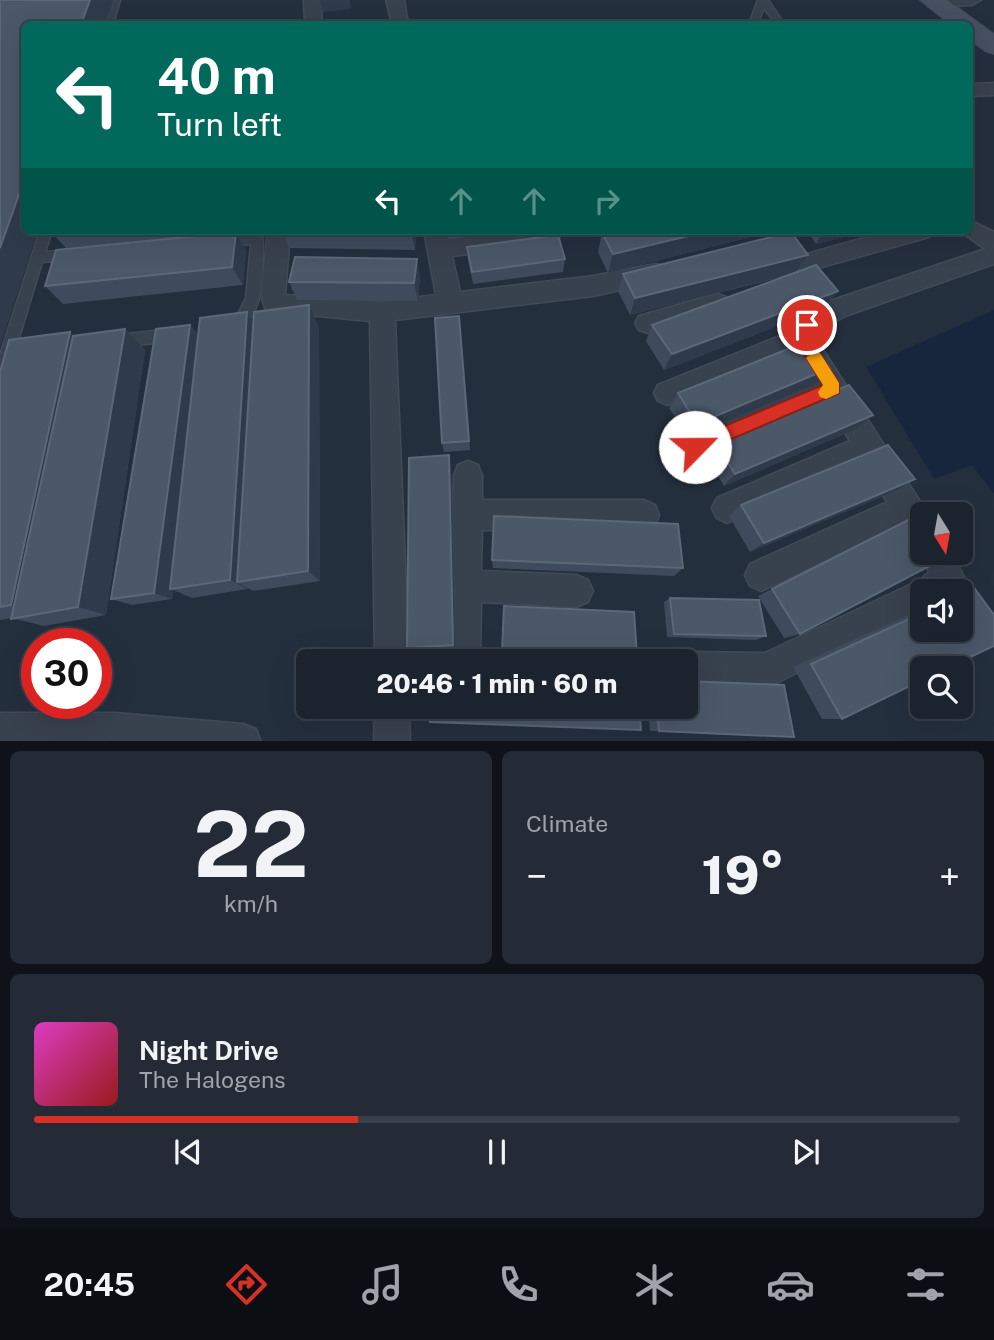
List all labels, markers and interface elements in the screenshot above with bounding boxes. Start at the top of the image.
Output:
text: 40 m [157,47,276,105]
icon: left [42,49,133,140]
text: Turn left [157,106,282,143]
icon: left [369,182,407,220]
icon: ahead [442,182,480,220]
icon: ahead [515,182,553,220]
icon: right [588,182,626,220]
pin [777,295,837,355]
icon: arrive [788,306,826,344]
position arrow [658,410,732,484]
north arrow [910,502,973,565]
map controls [910,502,973,719]
button: sound [910,579,973,642]
speed limit sign: 30 [21,628,112,719]
button: search [910,656,973,719]
text: 20:46 · 1 min · 60 m [377,668,617,699]
text: 22 [193,791,309,897]
text: Climate [526,810,608,837]
text: 19° [702,845,784,906]
text: − [526,854,547,899]
text: + [939,854,960,899]
text: km/h [224,890,278,917]
text: Night Drive [139,1035,279,1066]
text: The Halogens [139,1066,286,1093]
icon: previous [169,1133,207,1171]
icon: pause [478,1133,516,1171]
icon: next [787,1133,825,1171]
icon: directions [222,1260,271,1309]
icon: music [358,1260,407,1309]
icon: phone [494,1260,543,1309]
icon: climate [630,1260,679,1309]
icon: car [766,1260,815,1309]
icon: filters [901,1260,950,1309]
text: 20:45 [43,1266,135,1303]

